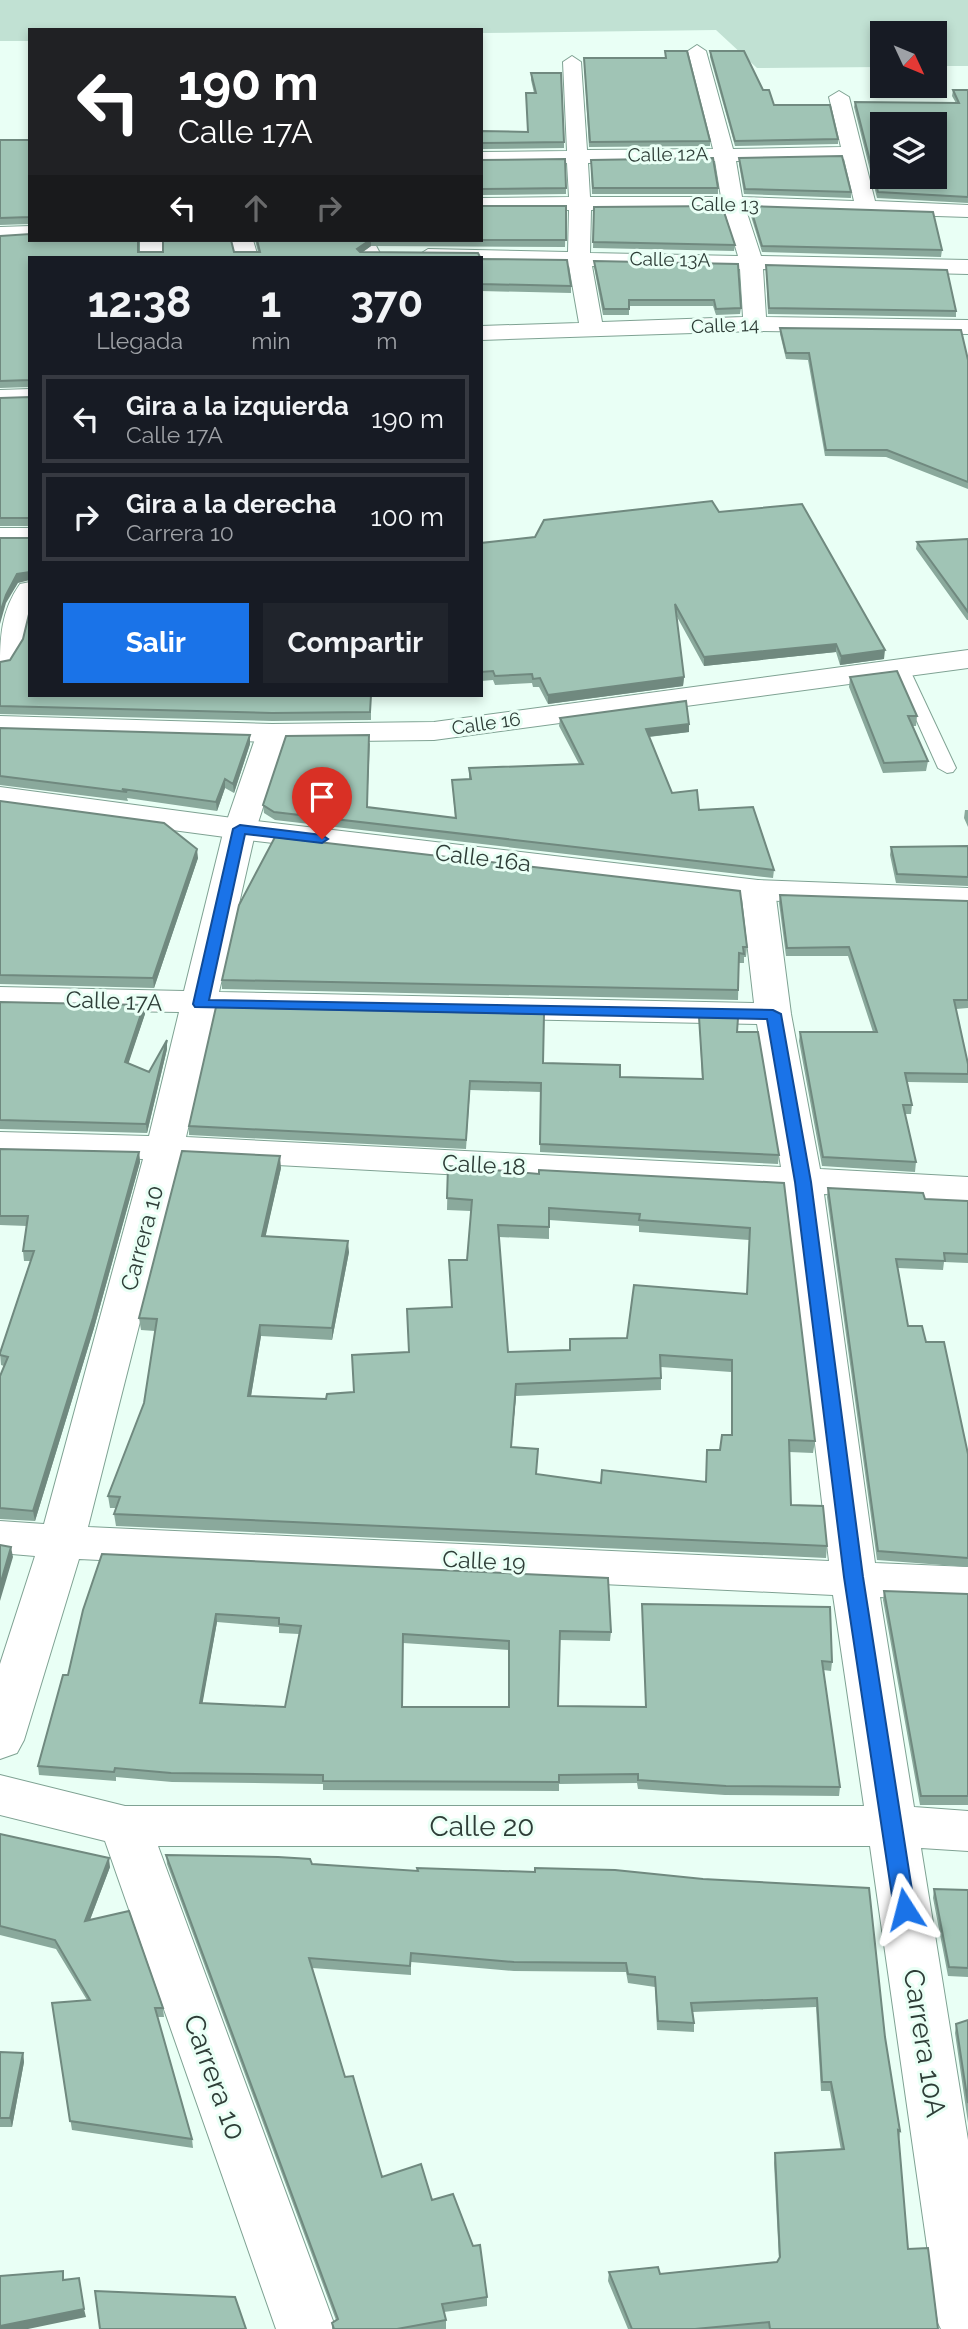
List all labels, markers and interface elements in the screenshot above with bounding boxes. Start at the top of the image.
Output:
north arrow [870,21,947,98]
map controls [870,21,947,189]
text: 190 m [178,54,319,111]
icon: left [63,56,154,147]
button: layers [870,112,947,189]
text: Calle 17A [178,113,313,150]
street label: Calle 12A [628,142,709,166]
icon: left [164,189,202,227]
icon: ahead [237,189,275,227]
icon: right [310,189,348,227]
street label: Calle 13 [691,192,759,216]
street label: Calle 13A [629,247,711,271]
text: 12:38 [88,278,191,327]
text: 1 [261,278,281,327]
text: 370 [350,278,423,327]
street label: Calle 14 [691,313,759,337]
text: Llegada [96,327,183,354]
text: min [251,327,291,354]
text: m [376,327,397,354]
text: Gira a la izquierda [126,391,349,421]
icon: left [67,400,105,438]
text: 190 m [371,404,444,434]
text: Calle 17A [126,421,223,448]
text: Gira a la derecha [126,489,336,519]
icon: right [67,498,105,536]
text: 100 m [371,502,444,532]
text: Carrera 10 [126,519,234,546]
button: Salir [63,603,249,683]
button: Compartir [263,603,448,683]
street label: Calle 16 [450,707,522,739]
pin [292,767,352,839]
icon: arrive [303,778,341,816]
street label: Calle 16a [434,838,533,877]
street label: Calle 17A [65,985,163,1016]
street label: Calle 18 [442,1149,527,1180]
street label: Carrera 10 [115,1182,169,1293]
street label: Calle 19 [442,1545,526,1576]
street label: Calle 20 [429,1810,535,1843]
position arrow [868,1872,942,1946]
street label: Carrera 10A [896,1967,953,2120]
street label: Carrera 10 [177,2010,253,2145]

